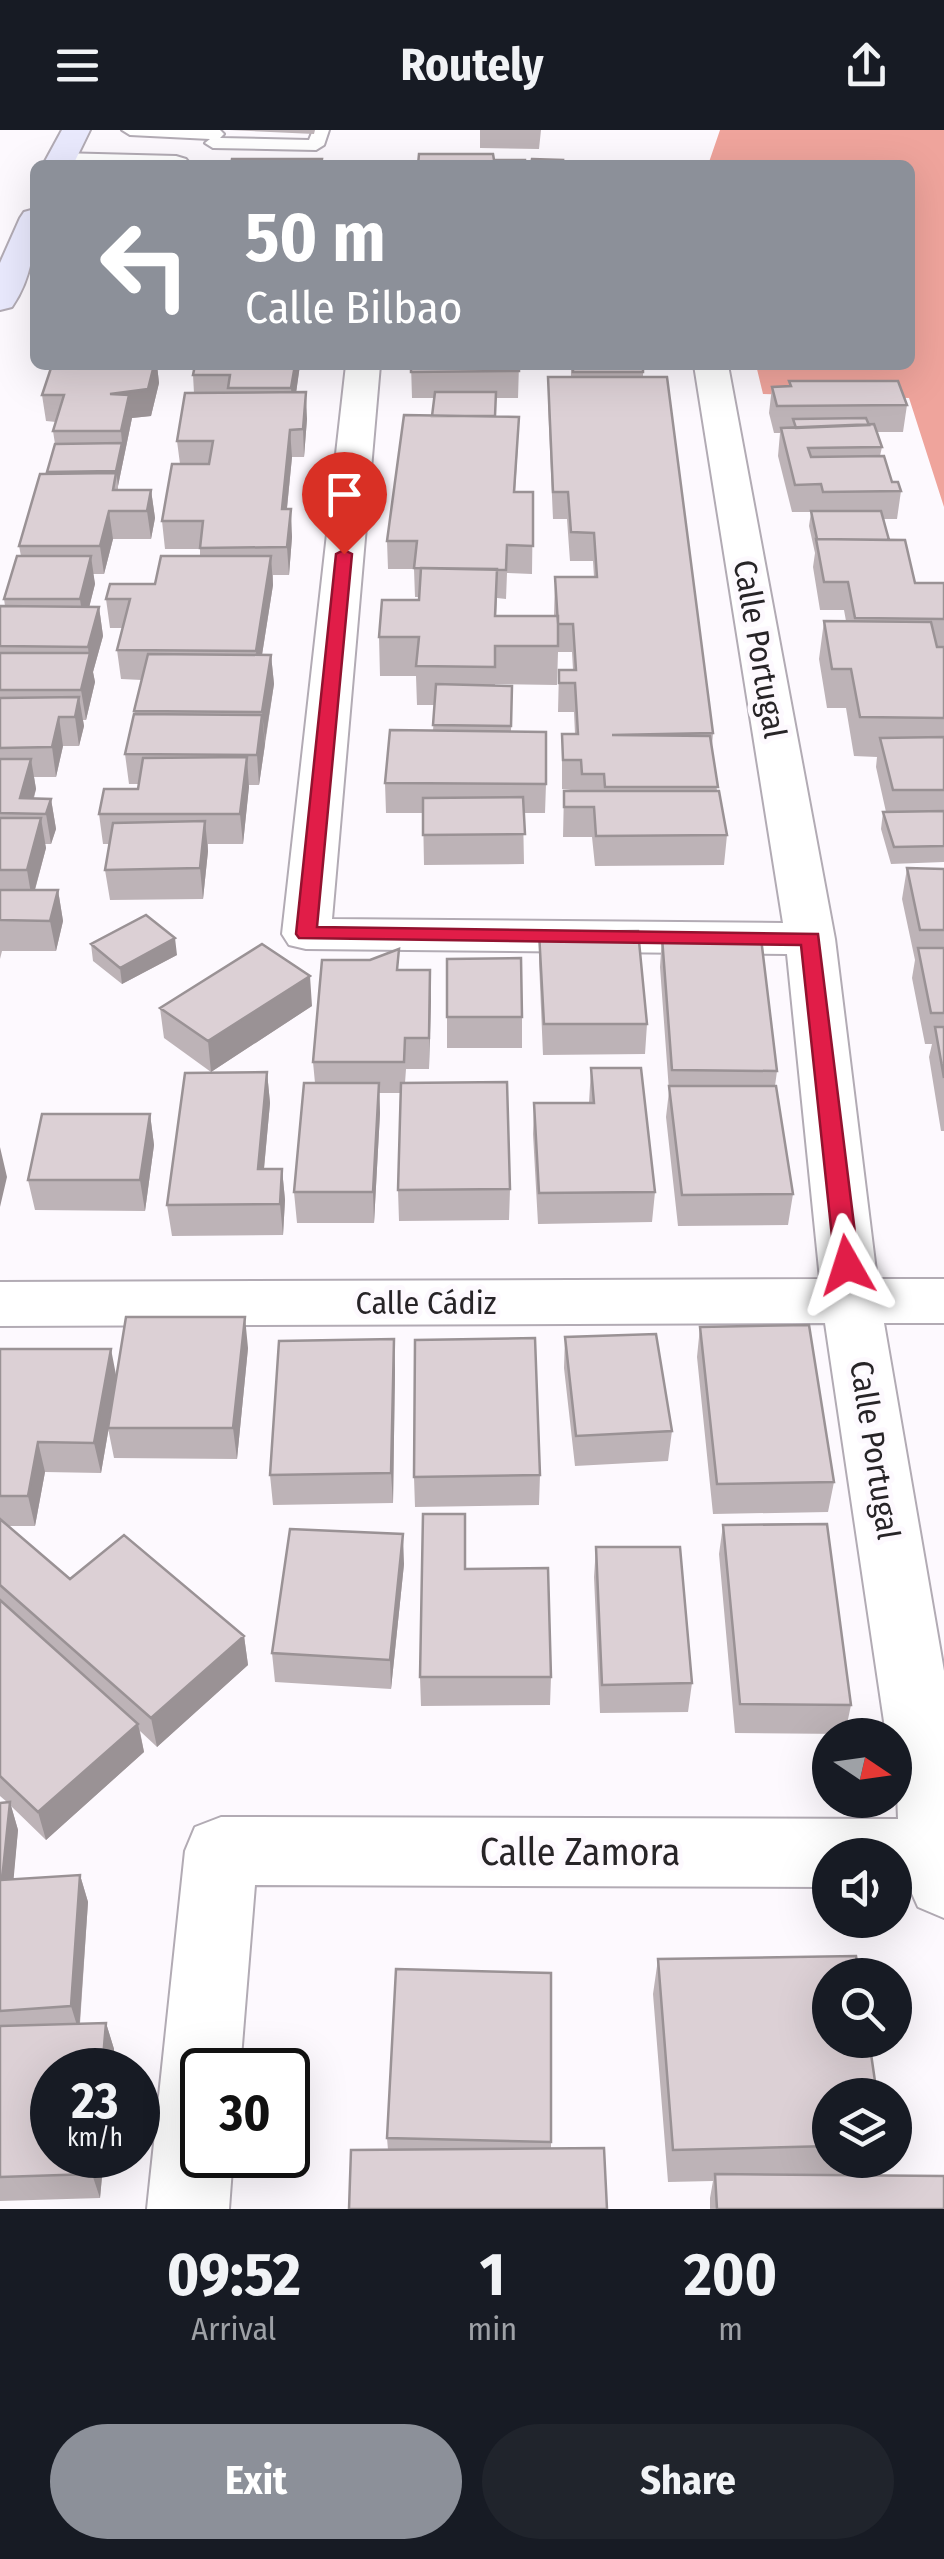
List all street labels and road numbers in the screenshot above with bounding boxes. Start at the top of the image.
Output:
street label: Calle Portugal [726,557,794,741]
street label: Calle Cádiz [356,1284,496,1322]
street label: Calle Portugal [842,1358,908,1542]
street label: Calle Zamora [480,1829,680,1875]

